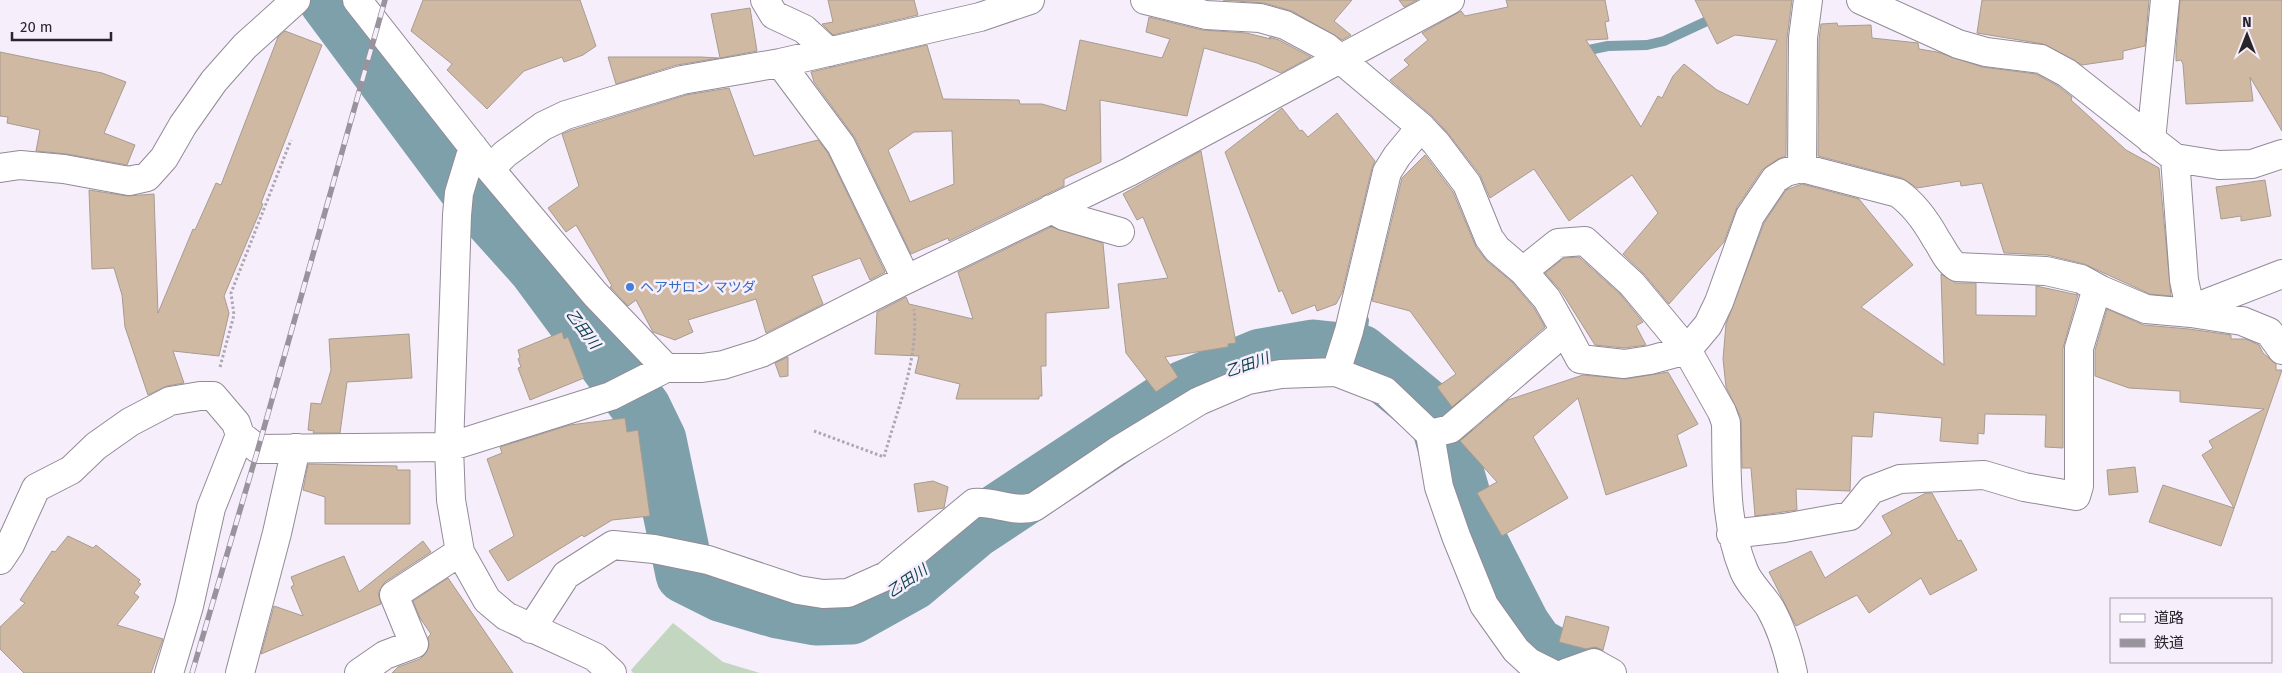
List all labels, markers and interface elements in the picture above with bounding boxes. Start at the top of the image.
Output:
scale bar [12,10,111,42]
north arrow [2222,10,2272,60]
text: N [2242,14,2252,31]
text: 20 m [20,18,53,36]
place label: ヘアサロン マツダ [640,279,756,296]
marker: ヘアサロン マツダ [624,281,636,293]
water label: 乙田川 [562,306,605,354]
water label: 乙田川 [1223,349,1273,381]
water label: 乙田川 [883,560,932,601]
legend [2110,598,2272,663]
text: 道路 [2154,609,2184,627]
text: 鉄道 [2154,634,2184,652]

